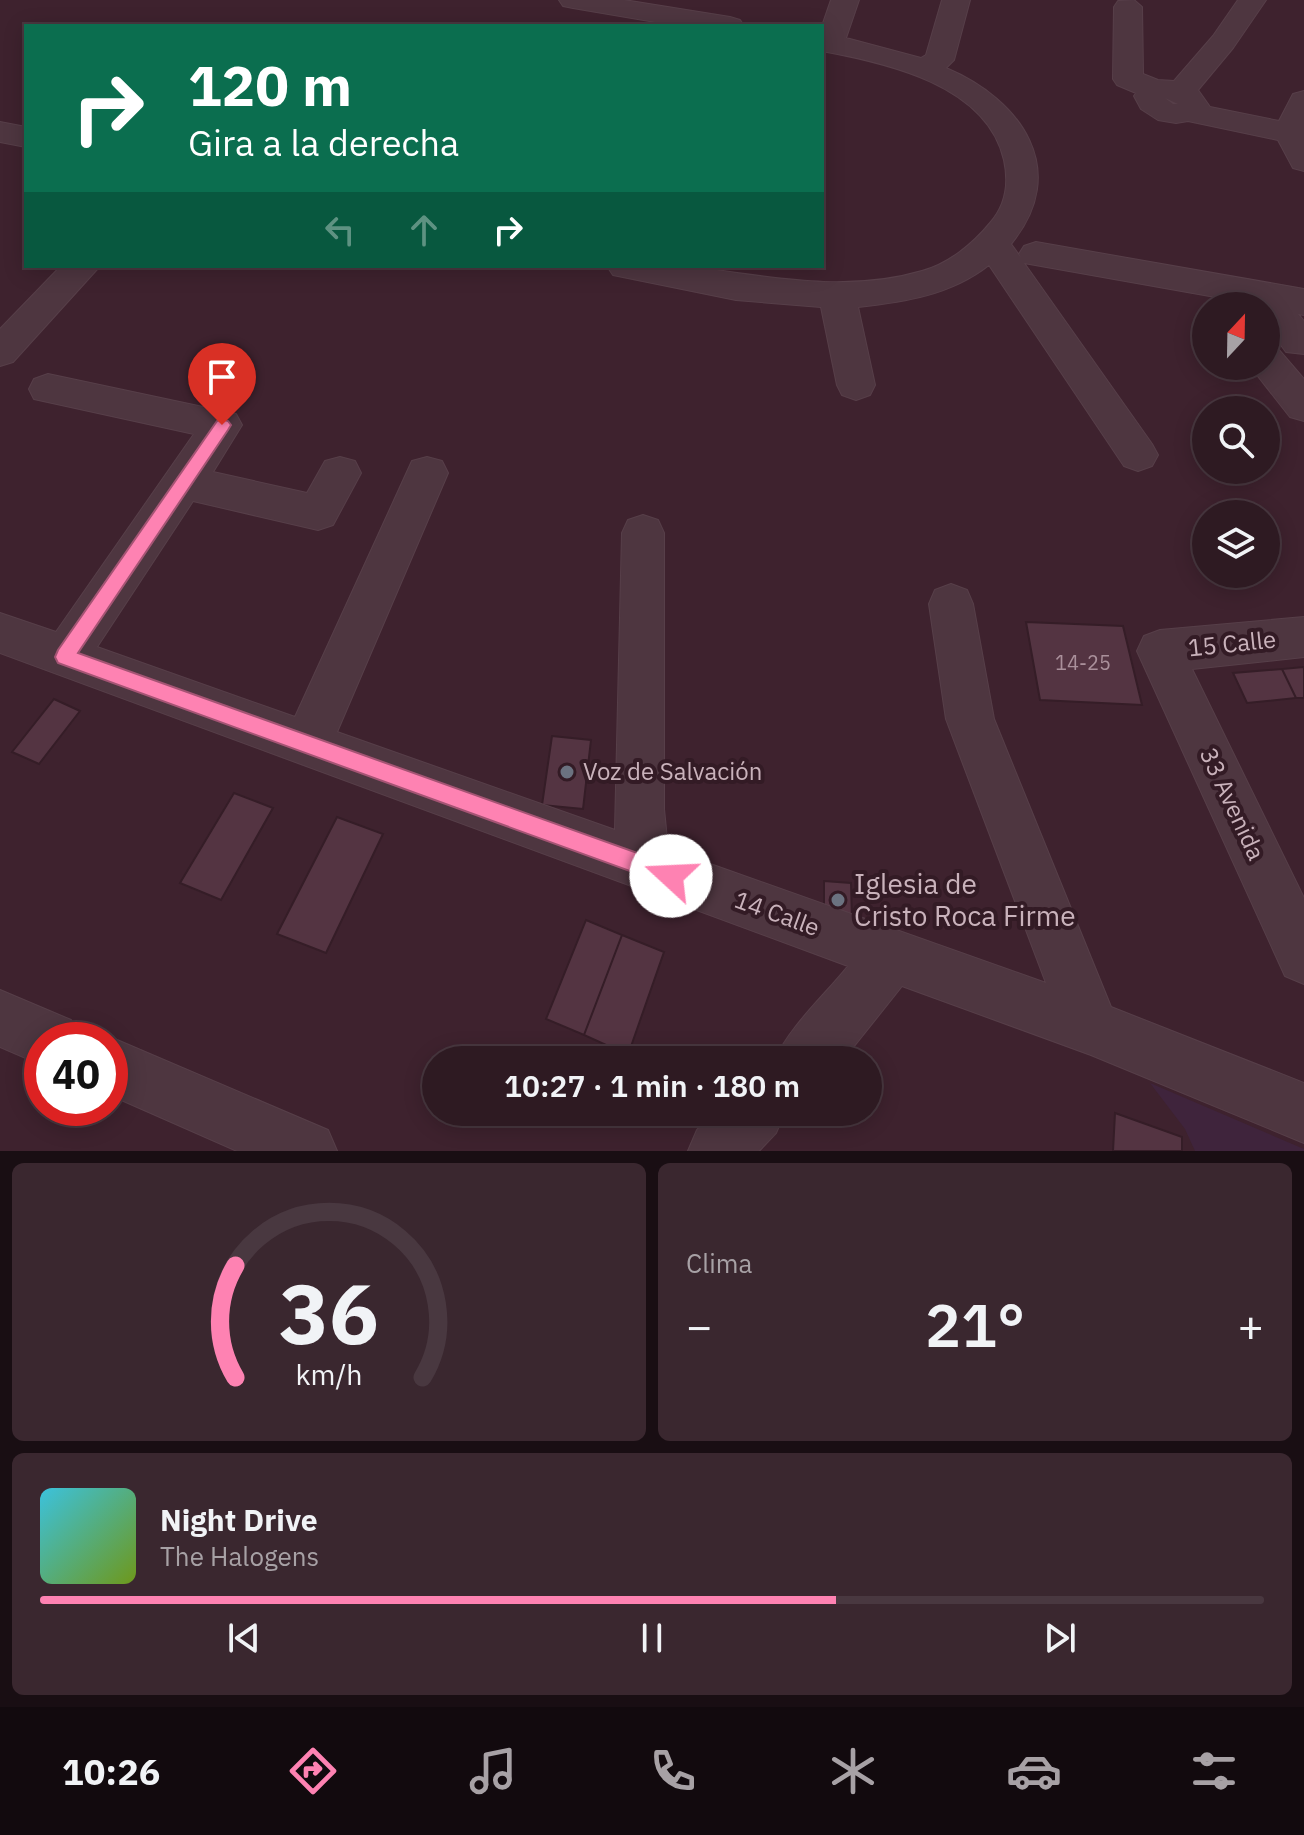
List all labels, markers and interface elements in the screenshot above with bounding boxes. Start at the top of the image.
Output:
text: 120 m [188,49,352,121]
icon: right [56,56,160,160]
text: Gira a la derecha [188,119,459,166]
icon: left [318,208,362,252]
icon: ahead [402,208,446,252]
icon: right [486,208,530,252]
north arrow [1192,292,1280,380]
map controls [1192,292,1280,588]
pin [188,343,256,425]
icon: arrive [200,355,244,399]
button: search [1192,396,1280,484]
button: layers [1192,500,1280,588]
street label: 15 Calle [1186,622,1277,664]
house number: 14-25 [1055,649,1111,676]
street label: 33 Avenida [1193,742,1273,865]
place label: Voz de Salvación [583,755,762,787]
marker: Voz de Salvación [558,763,576,781]
position arrow [629,834,713,918]
place label: Iglesia de Cristo Roca Firme [854,865,1076,934]
street label: 14 Calle [730,883,824,943]
marker: Iglesia de Cristo Roca Firme [829,891,847,909]
speed limit sign: 40 [24,1022,128,1126]
text: 10:27 · 1 min · 180 m [504,1066,800,1105]
text: Clima [686,1246,752,1280]
text: 36 [279,1259,379,1367]
text: 21° [925,1285,1025,1364]
text: − [686,1297,712,1354]
text: + [1238,1297,1264,1354]
text: km/h [295,1356,363,1393]
text: Night Drive [160,1500,318,1539]
text: The Halogens [160,1539,319,1573]
icon: previous [222,1616,266,1660]
icon: pause [630,1616,674,1660]
icon: next [1038,1616,1082,1660]
icon: directions [285,1743,341,1799]
icon: music [465,1743,521,1799]
icon: phone [645,1743,701,1799]
icon: climate [825,1743,881,1799]
icon: car [1006,1743,1062,1799]
icon: filters [1186,1743,1242,1799]
text: 10:26 [62,1748,160,1795]

